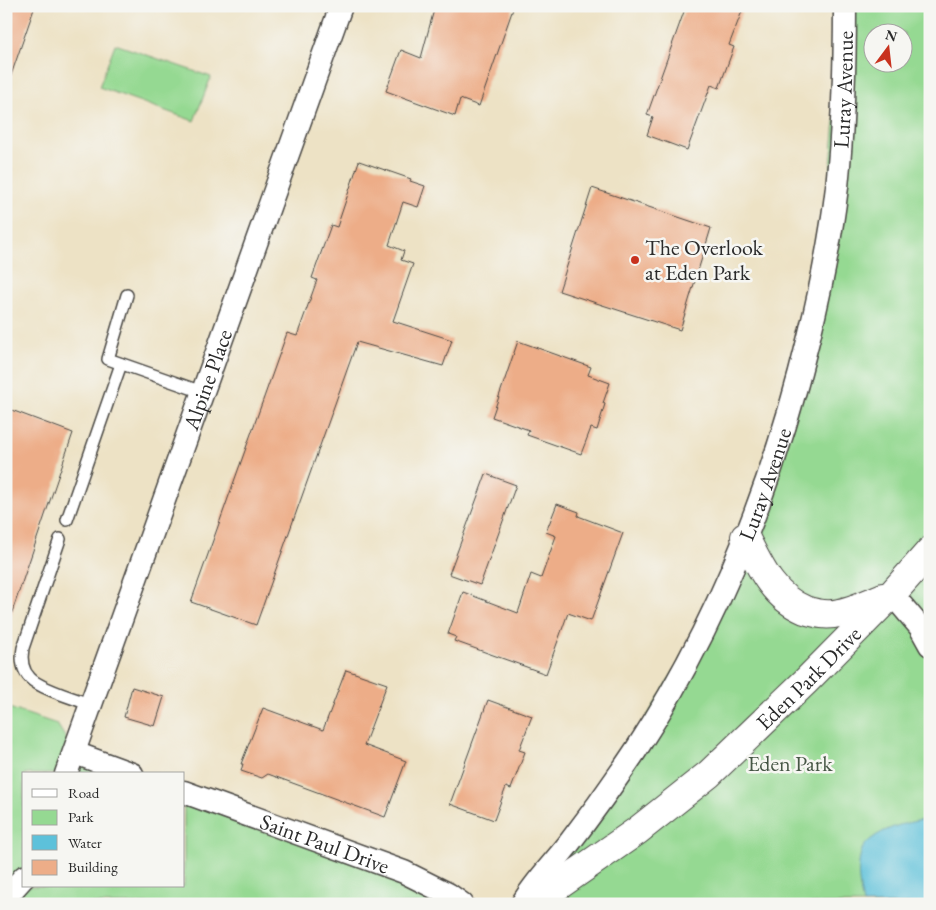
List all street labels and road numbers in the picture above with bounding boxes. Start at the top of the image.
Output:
street label: Luray Avenue [826,30,860,149]
street label: Alpine Place [176,325,239,435]
street label: Luray Avenue [732,424,798,545]
street label: Eden Park Drive [750,620,868,736]
street label: Saint Paul Drive [256,807,394,881]

